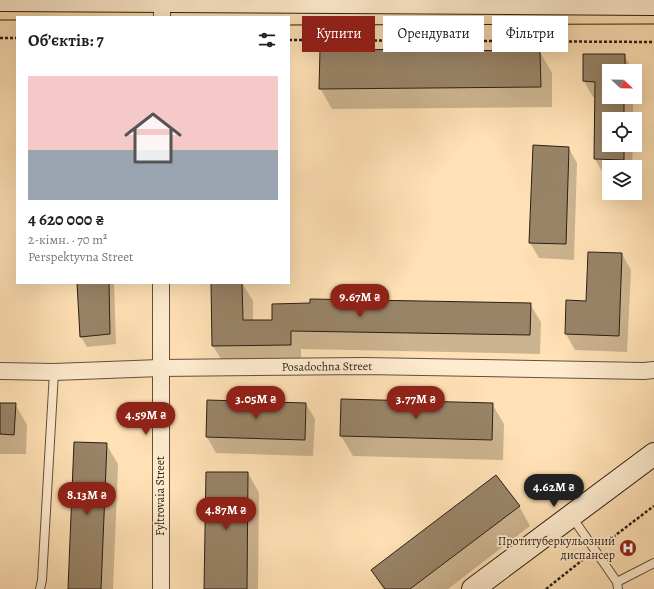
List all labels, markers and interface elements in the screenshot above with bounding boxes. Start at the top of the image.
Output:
chip: Купити [302,16,375,52]
chip: Орендувати [383,16,484,52]
chip: Фільтри [492,16,568,52]
text: Об’єктів: 7 [28,29,104,52]
icon: filters [256,29,278,51]
north arrow [602,64,642,104]
map controls [602,64,642,200]
icon: home [117,102,189,174]
button: locate [602,112,642,152]
button: layers [602,160,642,200]
text: 4 620 000 ₴ [28,208,104,231]
text: 2-кімн. · 70 m² [28,231,107,248]
text: Perspektyvna Street [28,248,133,265]
pin: 9.67M ₴ [323,284,397,318]
text: 9.67M ₴ [339,288,381,305]
street label: Posadochna Street [282,358,372,375]
pin: 3.05M ₴ [219,386,293,420]
pin: 3.77M ₴ [379,386,453,420]
text: 3.05M ₴ [235,390,277,407]
text: 3.77M ₴ [396,390,436,407]
pin: 4.59M ₴ [109,402,183,436]
text: 4.59M ₴ [125,406,167,423]
street label: Fyltrovaia Street [152,456,168,536]
pin: 4.62M ₴ [517,474,591,508]
text: 4.62M ₴ [533,478,575,495]
pin: 8.13M ₴ [50,482,124,516]
text: 8.13M ₴ [67,486,107,503]
pin: 4.87M ₴ [189,497,263,531]
text: 4.87M ₴ [205,501,247,518]
place label: Протитуберкульозний диспансер [498,533,615,563]
hospital icon: Протитуберкульозний диспансер [618,538,638,558]

